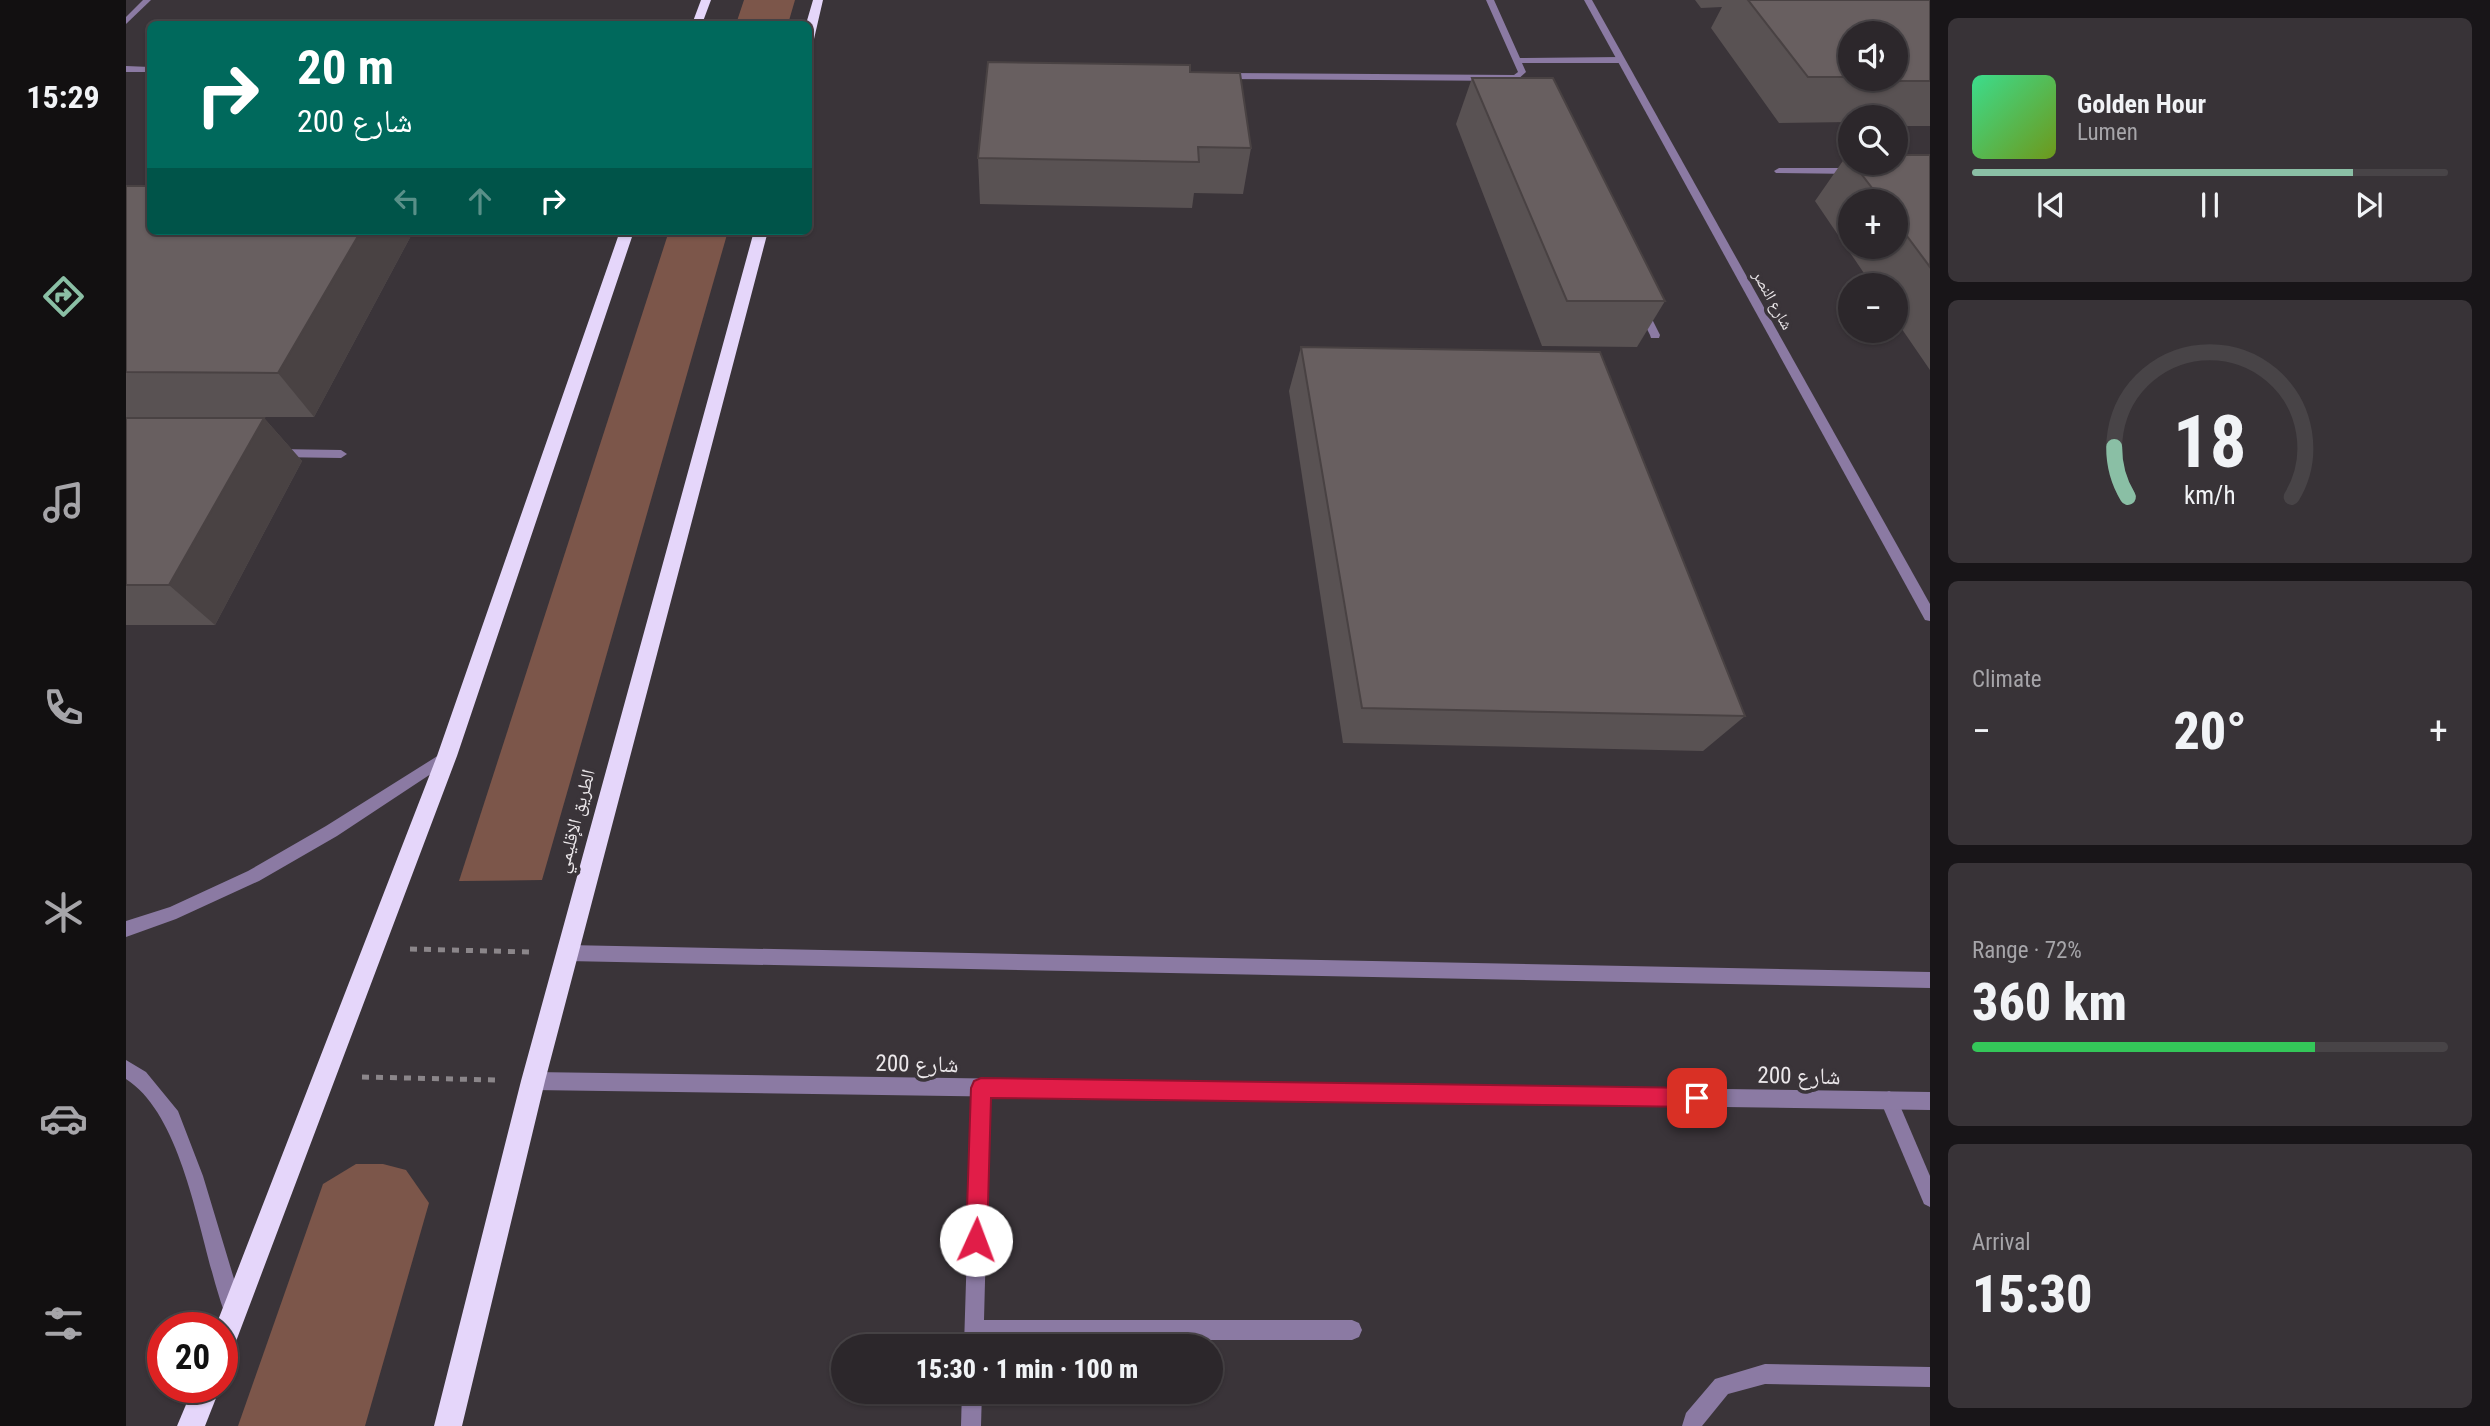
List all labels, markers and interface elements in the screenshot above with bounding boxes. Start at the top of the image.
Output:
map controls [1838,21,1908,343]
button: sound [1838,21,1908,91]
text: 20 m [297,39,394,96]
icon: right [182,49,273,140]
text: 15:29 [26,78,100,116]
text: Golden Hour [2077,89,2206,119]
text: شارع 200 [297,102,413,140]
button: search [1838,105,1908,175]
text: Lumen [2077,119,2138,146]
icon: left [388,182,426,220]
icon: ahead [461,182,499,220]
icon: right [534,182,572,220]
icon: previous [2032,186,2070,224]
icon: pause [2191,186,2229,224]
icon: next [2350,186,2388,224]
button: + [1838,189,1908,259]
street label: شارع النصر [1748,266,1797,333]
icon: directions [39,272,88,321]
button: − [1838,273,1908,343]
text: 18 [2173,400,2247,486]
icon: music [39,478,88,527]
text: km/h [2184,481,2236,510]
text: Climate [1972,666,2042,693]
icon: phone [39,683,88,732]
text: 20° [2173,701,2247,762]
text: − [1972,709,1991,753]
text: + [2429,709,2448,753]
street label: الطريق الإقليمي [550,767,604,876]
icon: climate [39,888,88,937]
text: Range · 72% [1972,937,2082,964]
text: 360 km [1972,972,2127,1033]
street label: شارع 200 [875,1050,959,1079]
street label: شارع 200 [1757,1062,1841,1091]
pin [1667,1068,1727,1128]
icon: arrive [1678,1079,1716,1117]
icon: car [39,1094,88,1143]
position arrow [939,1203,1013,1277]
text: Arrival [1972,1229,2031,1256]
text: 15:30 [1972,1264,2092,1325]
icon: filters [39,1299,88,1348]
speed limit sign: 20 [147,1312,238,1403]
text: 15:30 · 1 min · 100 m [916,1354,1138,1384]

